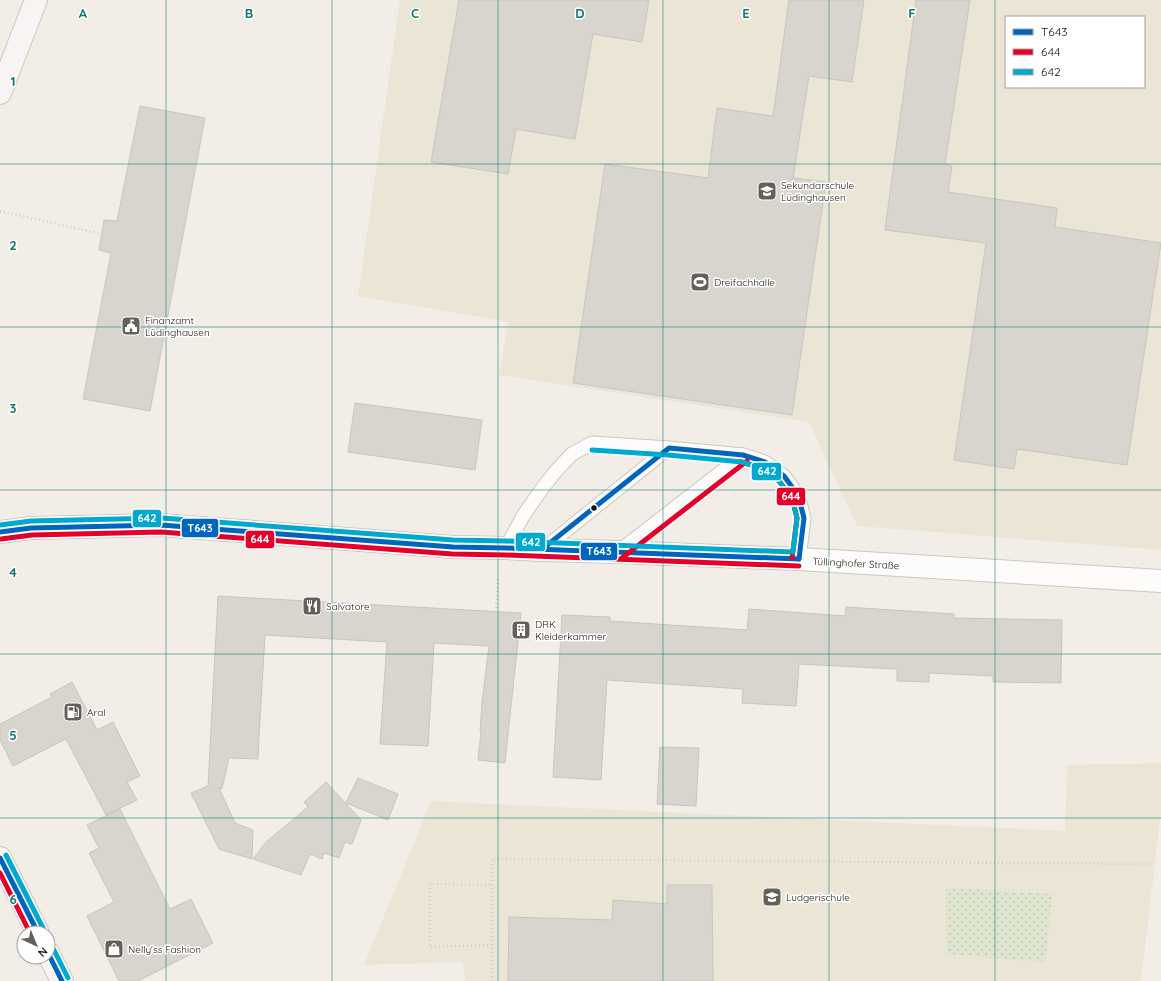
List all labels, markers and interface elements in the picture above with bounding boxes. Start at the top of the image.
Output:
text: A [79,5,88,21]
text: B [245,5,253,21]
text: C [411,5,419,21]
text: D [575,5,585,21]
text: E [742,5,750,21]
text: F [908,5,916,21]
legend [1005,16,1145,88]
text: T643 [1041,24,1068,39]
text: 644 [1041,44,1060,59]
text: 642 [1041,64,1061,79]
text: 1 [10,73,16,89]
place label: Sekundarschule Lüdinghausen [781,179,854,204]
school or university icon: Sekundarschule Lüdinghausen [756,180,778,202]
text: 2 [9,237,17,253]
sports icon: Dreifachhalle [689,271,711,293]
place label: Dreifachhalle [714,276,775,289]
place label: Finanzamt Lüdinghausen [145,314,210,339]
public building icon: Finanzamt Lüdinghausen [120,315,142,337]
text: 3 [10,400,17,416]
line badge: 642 [751,462,782,481]
text: 642 [758,464,776,478]
line badge: 644 [776,487,806,506]
text: 644 [781,489,801,503]
unlabelled marker [589,503,599,513]
line badge: 642 [132,509,162,528]
text: 642 [138,511,156,525]
line badge: T643 [181,518,219,538]
text: T643 [187,521,213,535]
line badge: 644 [245,530,275,549]
text: 644 [250,532,270,546]
line badge: 642 [515,532,546,552]
text: 642 [522,535,540,549]
line badge: T643 [580,542,618,561]
text: T643 [586,544,612,558]
street label: Tüllinghofer Straße [812,555,900,572]
text: 4 [9,564,17,580]
restaurant icon: Salvatore [301,595,323,617]
place label: Salvatore [326,600,370,613]
place label: DRK Kleiderkammer [535,618,607,643]
building icon: DRK Kleiderkammer [510,619,532,641]
fuel station icon: Aral [62,701,84,723]
place label: Aral [87,706,106,719]
text: 5 [9,727,17,743]
school or university icon: Ludgerischule [761,886,783,908]
text: 6 [9,891,17,907]
place label: Ludgerischule [786,891,850,904]
north arrow [16,925,56,965]
shop icon: Nelly'ss Fashion [103,938,125,960]
place label: Nelly'ss Fashion [128,943,201,956]
text: N [35,944,51,960]

